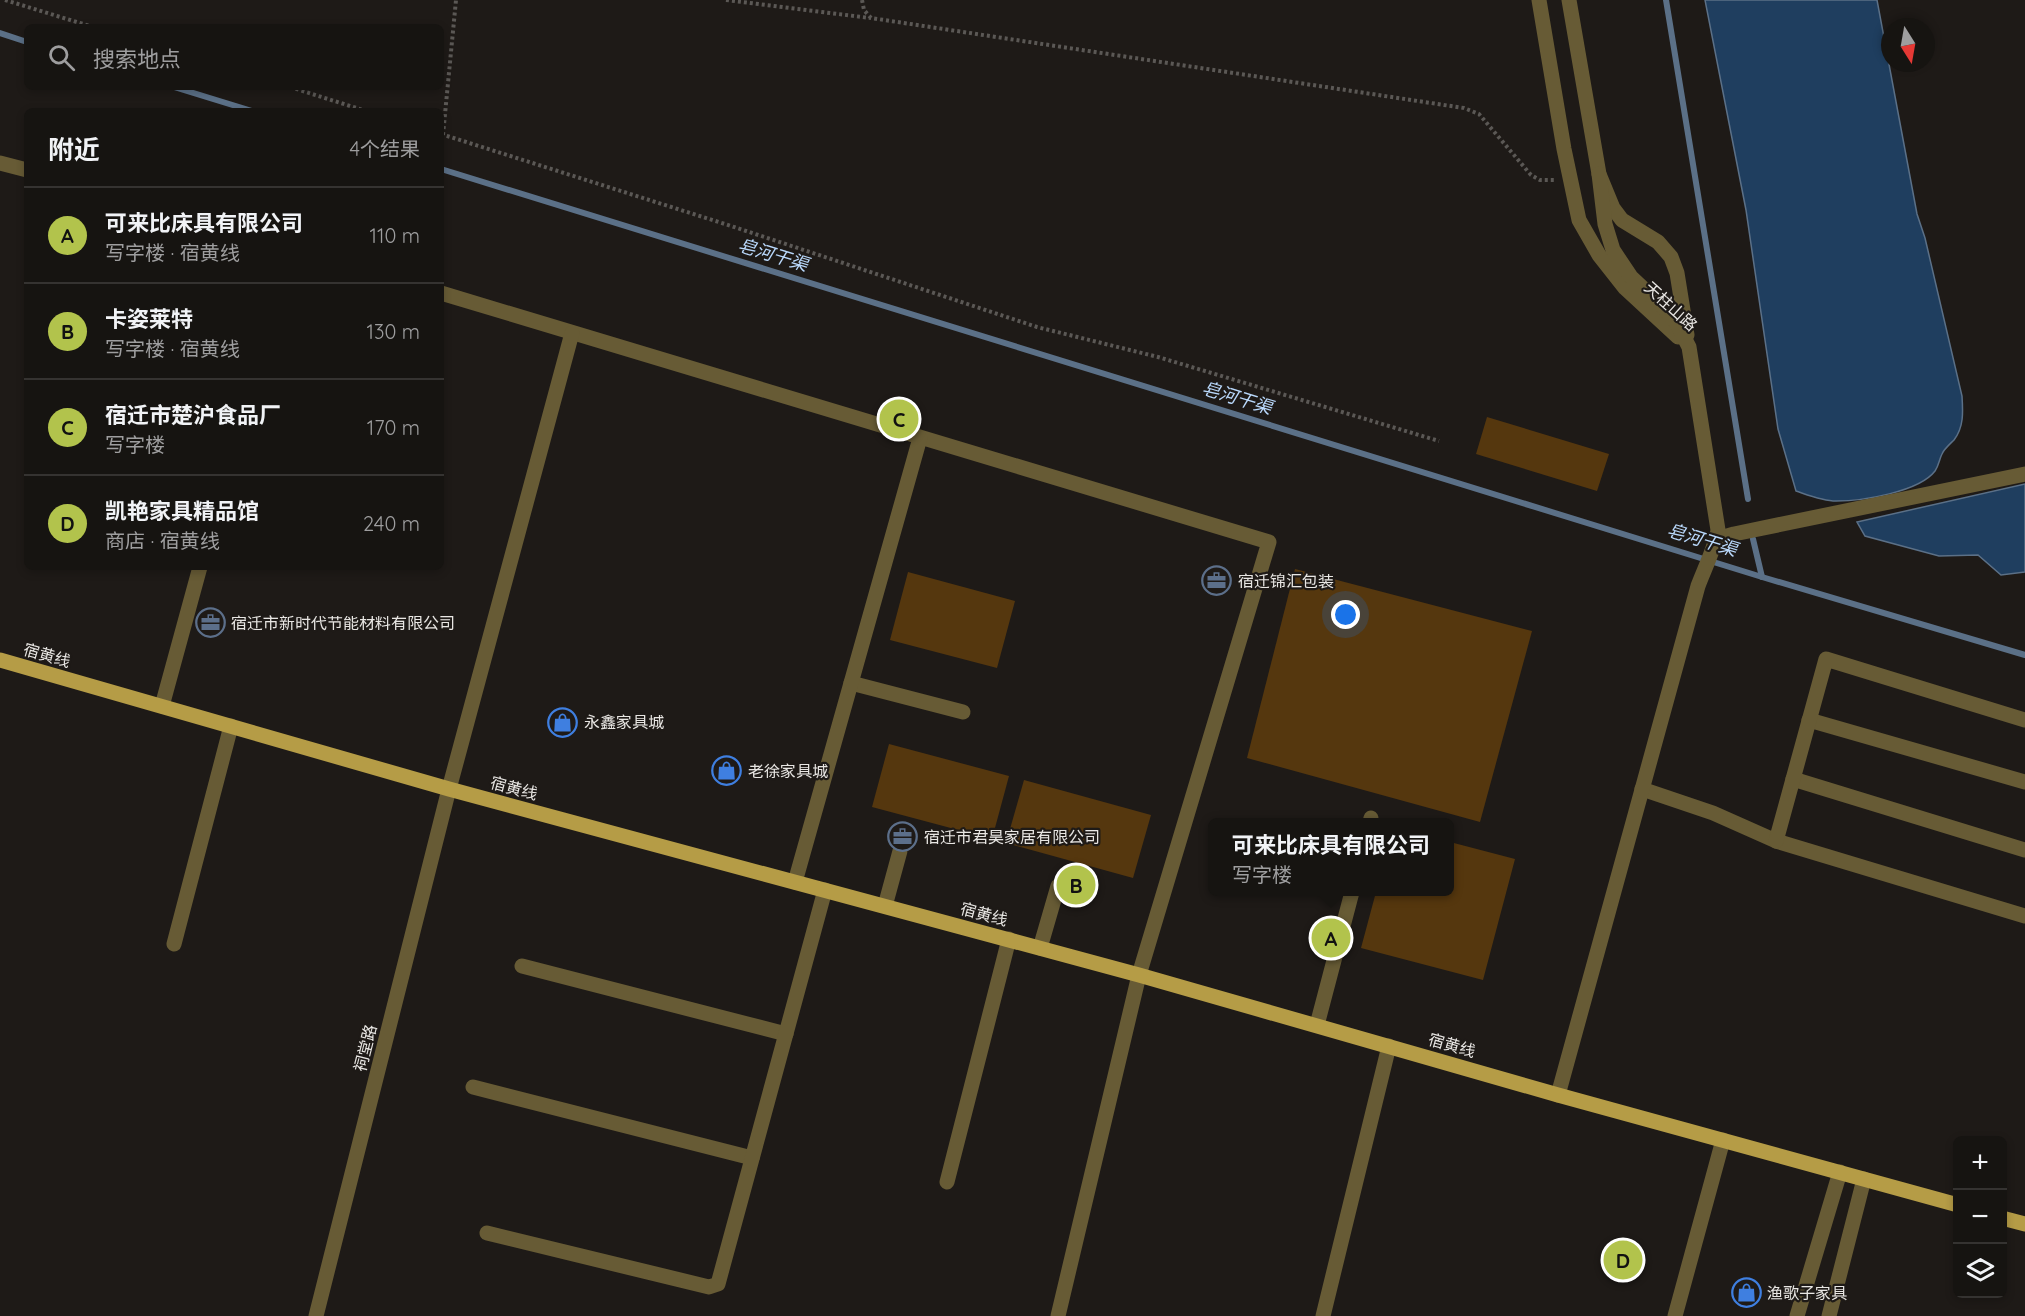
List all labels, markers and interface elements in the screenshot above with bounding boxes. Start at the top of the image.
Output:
north arrow [1881,18,1935,72]
search box [24,24,444,90]
icon: search [45,41,78,74]
text: 搜索地点 [93,45,181,73]
text: 附近 [48,133,100,166]
text: 4个结果 [349,136,420,161]
text: 可来比床具有限公司 [105,209,303,237]
text: A [61,223,74,248]
text: 110 m [370,223,420,248]
water label: 皂河干渠 [735,233,814,277]
text: 写字楼 · 宿黄线 [105,240,240,265]
street label: 天柱山路 [1641,277,1701,335]
text: 卡姿莱特 [105,305,193,333]
text: B [61,319,74,344]
text: 130 m [367,319,420,344]
text: 写字楼 · 宿黄线 [105,336,240,361]
water label: 皂河干渠 [1199,376,1278,420]
pin: C [880,396,918,442]
text: 宿迁市楚沪食品厂 [105,401,281,429]
text: C [61,415,74,440]
text: 170 m [367,415,420,440]
text: 写字楼 [105,432,165,457]
text: 凯艳家具精品馆 [105,497,259,525]
text: D [60,511,75,536]
text: 240 m [363,511,420,536]
water label: 皂河干渠 [1664,518,1743,562]
text: 商店 · 宿黄线 [105,528,220,553]
office icon: 宿迁锦汇包装 [1201,565,1233,597]
place label: 宿迁锦汇包装 [1238,571,1334,591]
your location [1331,600,1360,629]
office icon: 宿迁市新时代节能材料有限公司 [194,607,226,639]
place label: 宿迁市新时代节能材料有限公司 [231,613,455,633]
street label: 宿黄线 [21,639,73,671]
shop icon: 永鑫家具城 [547,706,579,738]
place label: 永鑫家具城 [584,712,664,732]
shop icon: 老徐家具城 [711,755,743,787]
place label: 老徐家具城 [748,761,828,781]
street label: 宿黄线 [488,772,540,804]
popup [1208,818,1454,896]
office icon: 宿迁市君昊家居有限公司 [887,821,919,853]
place label: 宿迁市君昊家居有限公司 [924,827,1100,847]
text: 可来比床具有限公司 [1232,831,1430,859]
pin: B [1056,862,1096,908]
text: 写字楼 [1232,862,1292,887]
street label: 宿黄线 [958,898,1010,930]
pin: A [1312,916,1350,960]
street label: 祠堂路 [349,1022,381,1074]
street label: 宿黄线 [1426,1029,1478,1061]
map controls [1953,1136,2007,1298]
button: + [1953,1136,2007,1190]
button: − [1953,1190,2007,1244]
pin: D [1604,1238,1642,1282]
button: layers [1953,1244,2007,1298]
shop icon: 渔歌子家具 [1730,1277,1762,1309]
place label: 渔歌子家具 [1767,1283,1847,1303]

